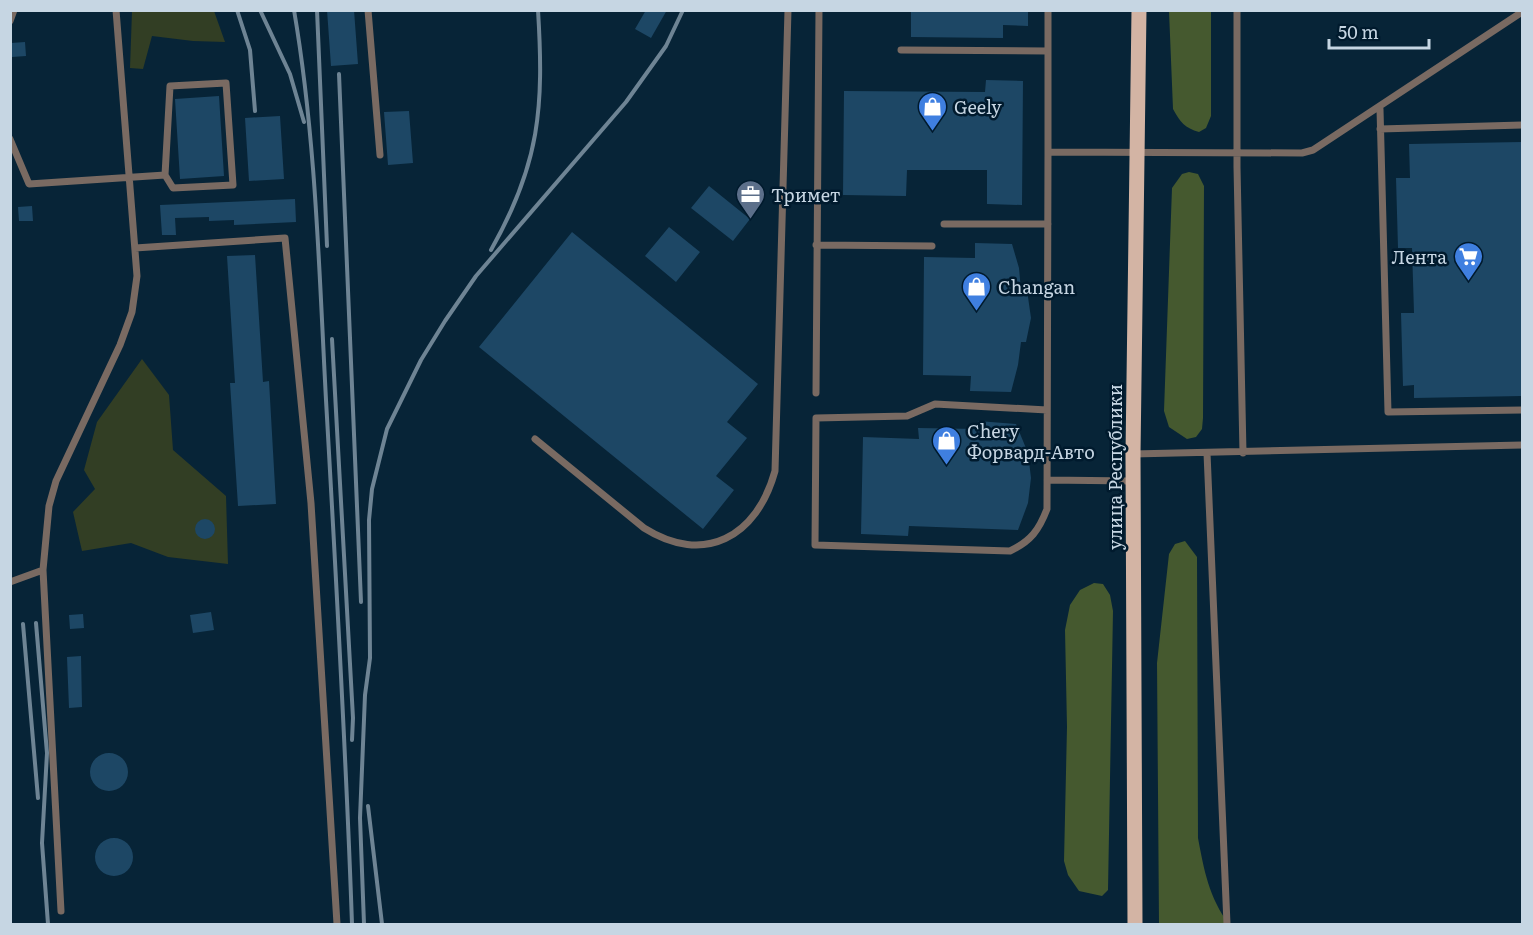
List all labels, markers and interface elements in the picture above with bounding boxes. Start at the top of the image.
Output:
scale bar [1329,12,1430,50]
text: 50 m [1338,18,1379,45]
shop icon: Geely [917,90,949,132]
place label: Geely [954,93,1002,120]
office icon: Тримет [734,178,766,220]
place label: Тримет [771,181,841,208]
supermarket icon: Лента [1452,240,1484,282]
place label: Лента [1392,243,1447,270]
shop icon: Changan [961,270,993,312]
place label: Changan [998,273,1075,300]
street label: улица Республики [1101,384,1128,550]
place label: Chery Форвард-Авто [967,417,1095,465]
shop icon: Chery Форвард-Авто [930,424,962,466]

